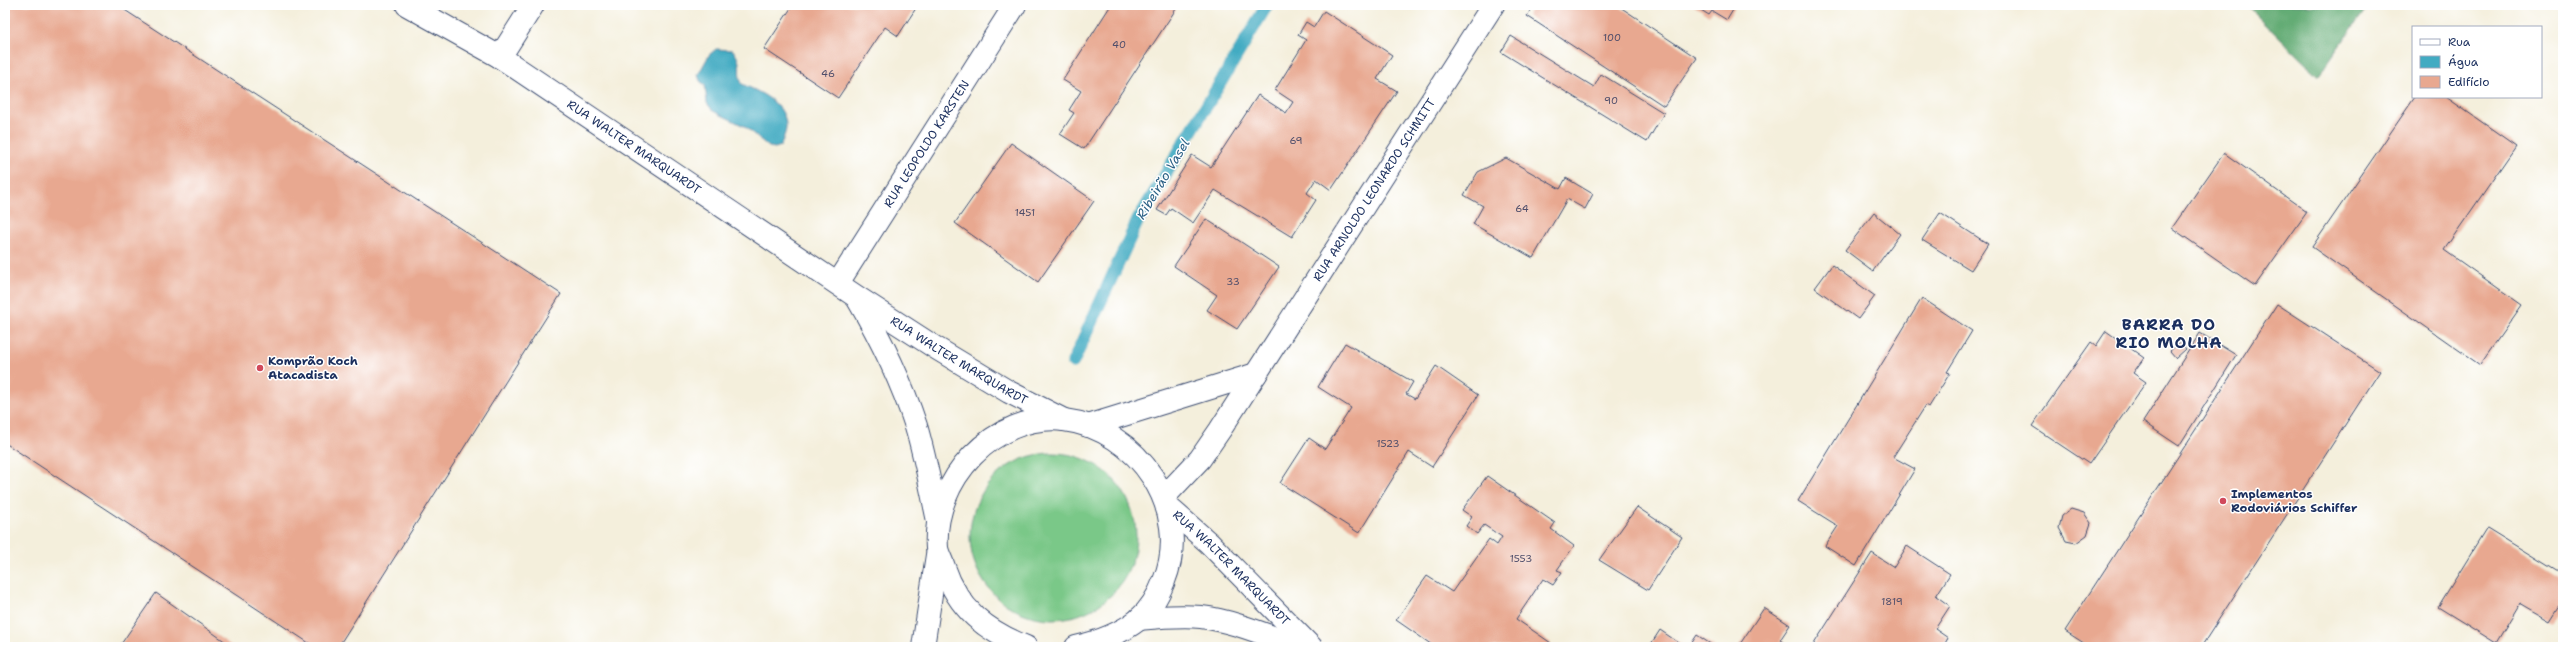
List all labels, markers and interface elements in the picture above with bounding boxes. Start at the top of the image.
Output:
legend [2412,26,2542,98]
house number: 100 [1603,31,1621,44]
text: Rua [2448,34,2471,50]
house number: 40 [1112,38,1126,51]
text: Água [2448,54,2479,70]
house number: 46 [821,67,835,80]
text: Edifício [2448,74,2489,90]
street label: RUA LEOPOLDO KARSTEN [880,77,973,211]
house number: 90 [1604,94,1618,107]
street label: RUA ARNOLDO LEONARDO SCHMITT [1309,95,1439,285]
street label: RUA WALTER MARQUARDT [564,96,705,198]
house number: 69 [1289,134,1303,147]
water label: Ribeirão Vasel [1132,136,1194,222]
house number: 64 [1515,202,1529,215]
house number: 1451 [1015,206,1035,219]
house number: 33 [1226,275,1240,288]
street label: RUA WALTER MARQUARDT [887,313,1031,409]
district label: BARRA DO RIO MOLHA [2115,314,2223,353]
place label: Komprão Koch Atacadista [268,353,358,383]
marker: Komprão Koch Atacadista [255,363,265,373]
house number: 1523 [1376,437,1400,450]
place label: Implementos Rodoviários Schiffer [2231,486,2358,516]
marker: Implementos Rodoviários Schiffer [2218,496,2228,506]
street label: RUA WALTER MARQUARDT [1169,507,1294,629]
house number: 1553 [1510,552,1532,565]
house number: 1819 [1881,595,1903,608]

